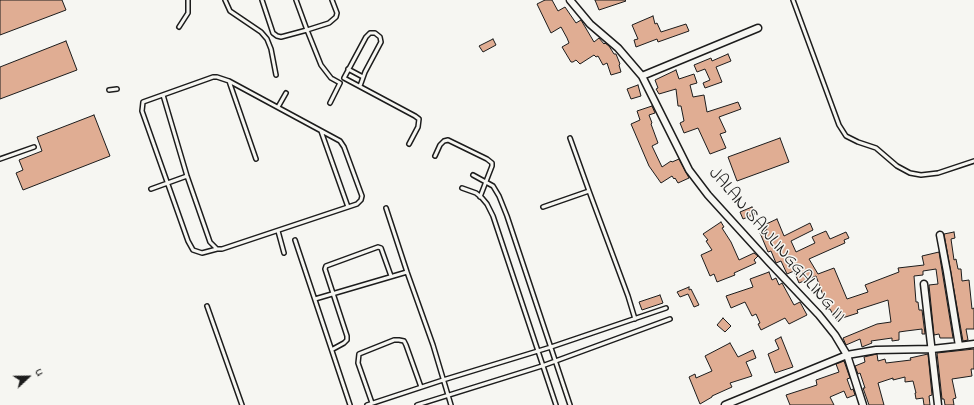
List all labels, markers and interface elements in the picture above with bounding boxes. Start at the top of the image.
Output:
street label: JALAN SAWLINGGALING III [703,164,849,328]
north arrow [8,357,48,397]
text: U [30,366,48,379]

